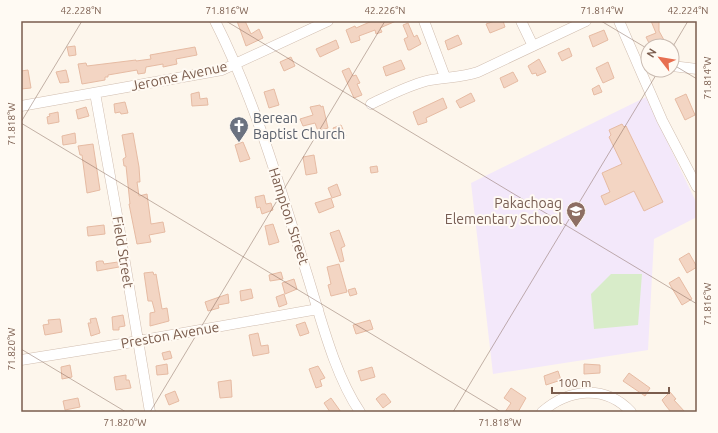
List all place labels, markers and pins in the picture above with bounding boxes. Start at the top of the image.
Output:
place label: Berean Baptist Church [253,110,345,142]
church icon: Berean Baptist Church [228,115,250,143]
place label: Pakachoag Elementary School [445,195,562,227]
school or university icon: Pakachoag Elementary School [565,200,587,228]

